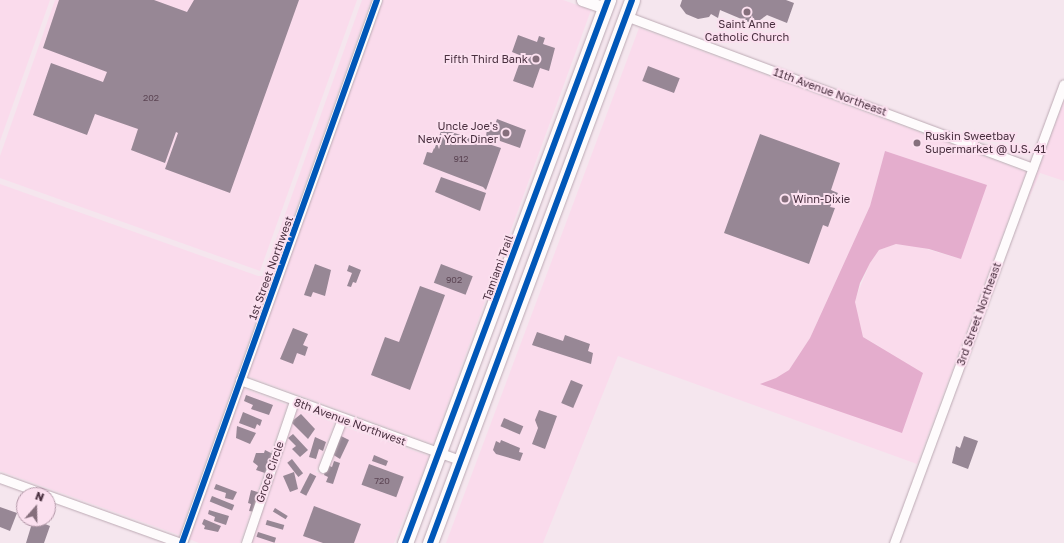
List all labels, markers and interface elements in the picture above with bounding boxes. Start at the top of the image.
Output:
marker: Saint Anne Catholic Church [742,7,752,17]
place label: Saint Anne Catholic Church [705,18,789,44]
place label: Fifth Third Bank [444,52,528,66]
marker: Fifth Third Bank [531,54,541,64]
street label: 11th Avenue Northeast [772,65,888,119]
house number: 202 [143,93,159,103]
place label: Uncle Joe's New York Diner [418,120,498,146]
marker: Uncle Joe's New York Diner [501,128,511,138]
place label: Ruskin Sweetbay Supermarket @ U.S. 41 [925,130,1046,156]
marker: Ruskin Sweetbay Supermarket @ U.S. 41 [912,138,922,148]
house number: 912 [453,154,469,164]
place label: Winn-Dixie [793,192,850,206]
marker: Winn-Dixie [780,194,790,204]
street label: 1st Street Northwest [246,214,296,322]
street label: Tamiami Trail [480,233,516,303]
street label: 3rd Street Northeast [954,261,1004,367]
house number: 902 [446,275,462,285]
street label: 8th Avenue Northwest [292,396,408,448]
street label: Groce Circle [253,440,287,504]
house number: 720 [374,476,390,486]
north arrow [16,487,56,527]
text: N [34,489,46,504]

